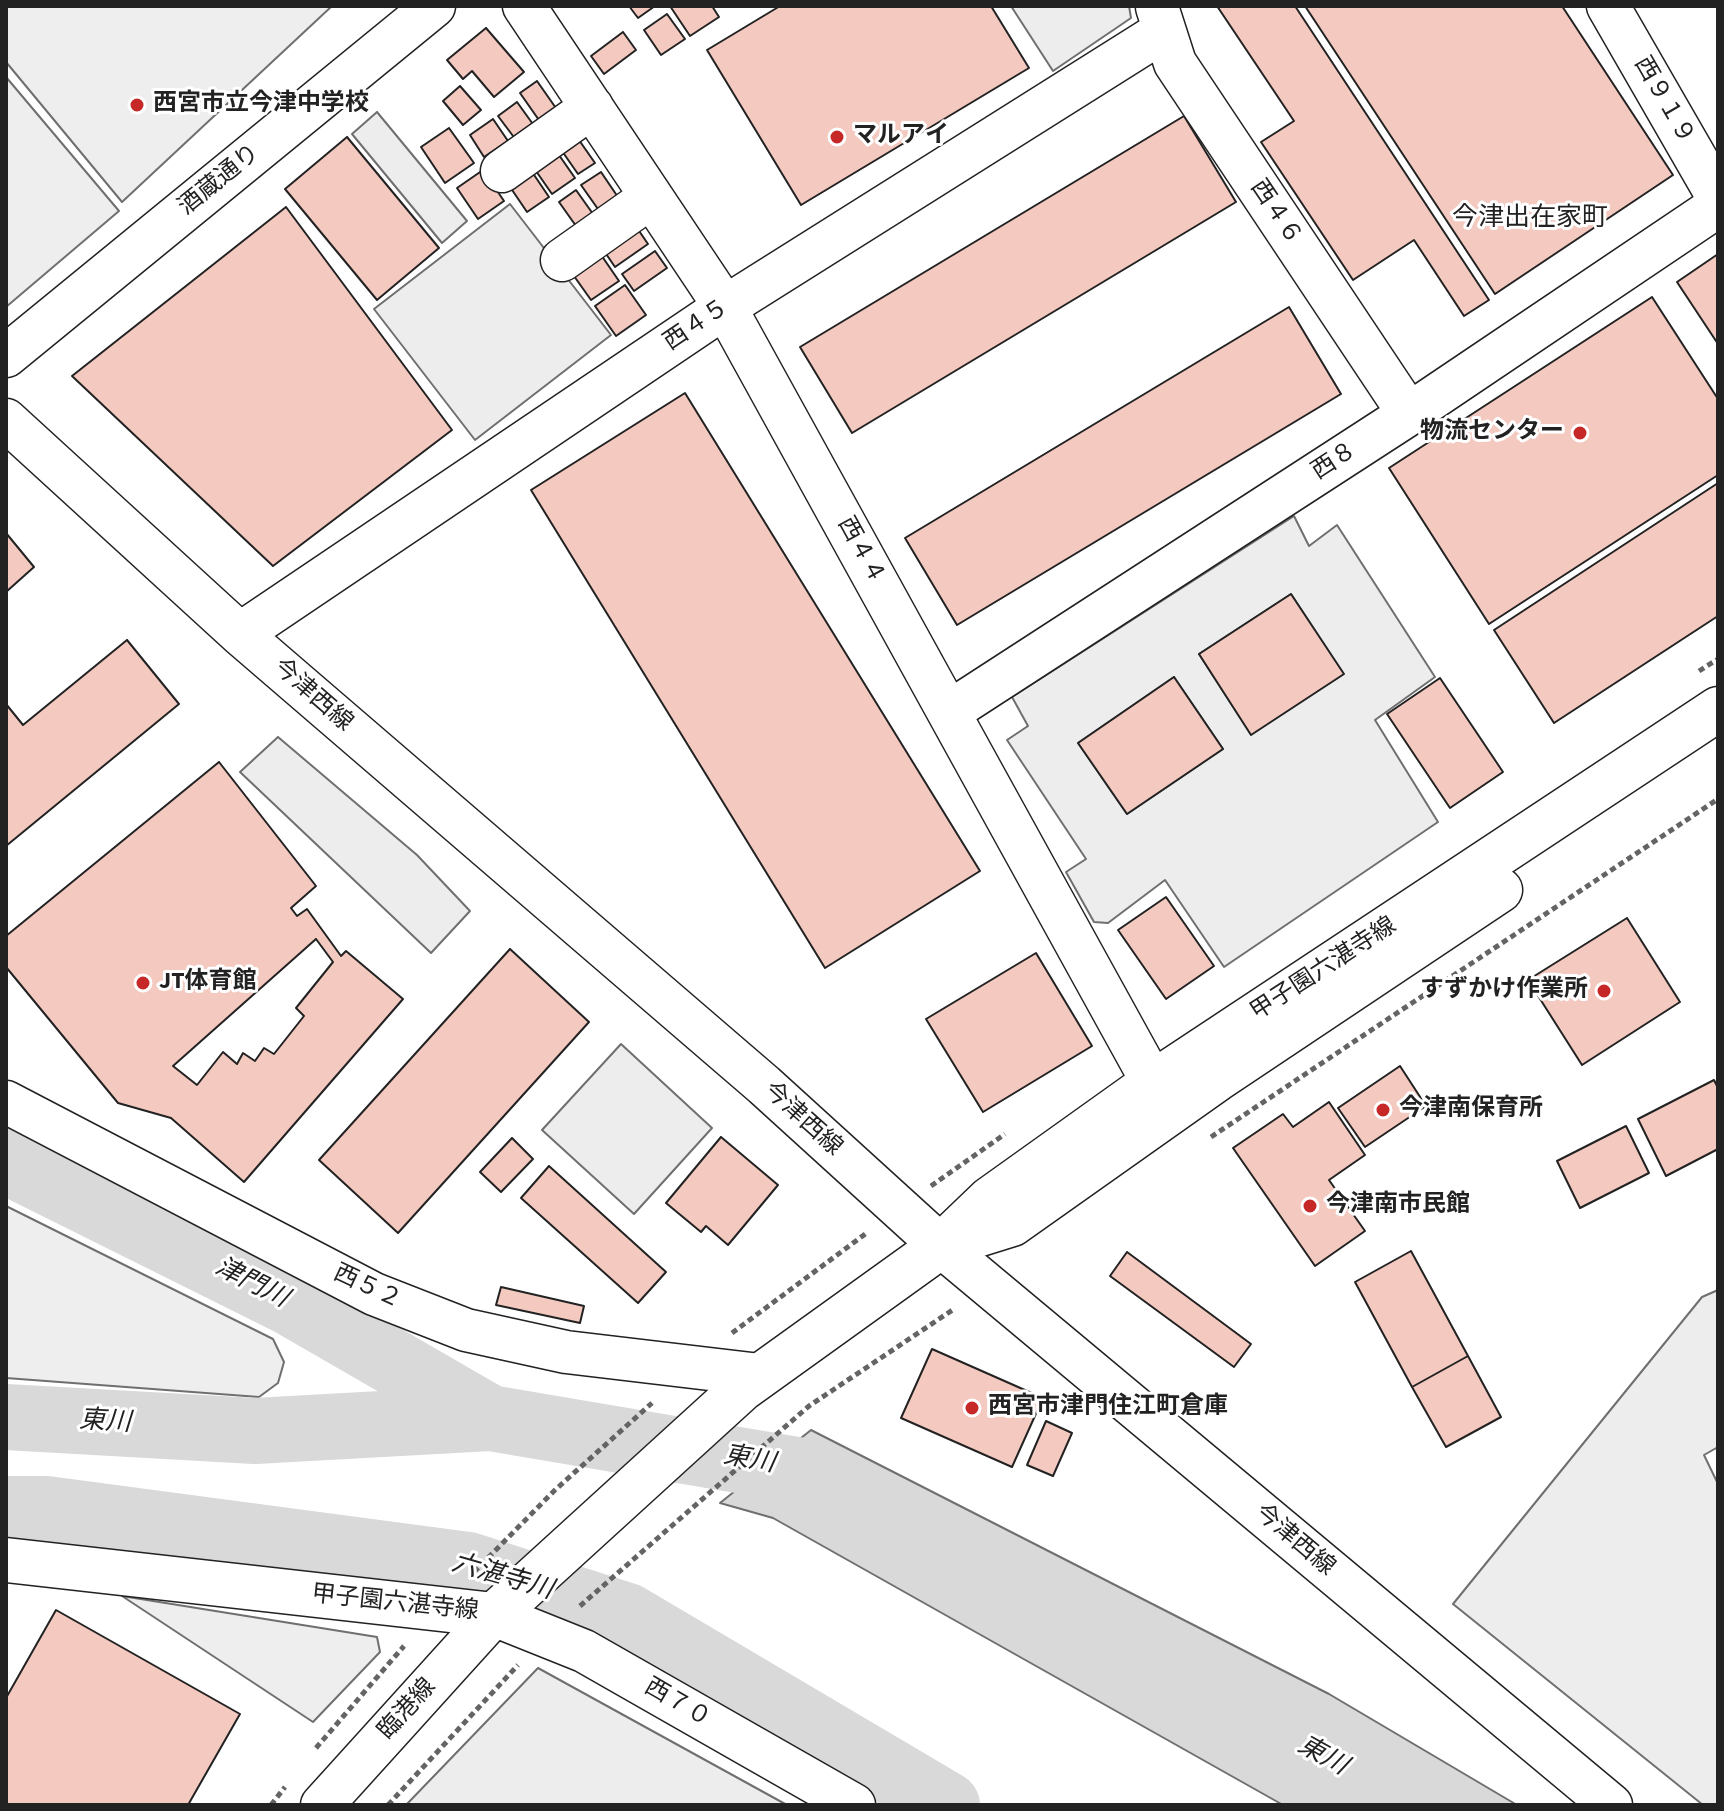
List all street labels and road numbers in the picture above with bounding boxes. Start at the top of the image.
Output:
street label: 西９１９ [1627,52,1699,150]
street label: 酒蔵通り [174,140,266,222]
street label: 西４６ [1243,175,1307,251]
street label: 西４５ [659,294,735,358]
street label: 西８ [1307,437,1363,487]
street label: 西４４ [830,513,890,589]
street label: 今津西線 [266,654,358,738]
street label: 甲子園六湛寺線 [1246,912,1402,1028]
street label: 今津西線 [757,1077,847,1163]
street label: 西５２ [328,1260,406,1316]
street label: 今津西線 [1248,1499,1340,1583]
street label: 甲子園六湛寺線 [310,1581,480,1627]
street label: 臨港線 [373,1674,443,1746]
street label: 西７０ [639,1674,715,1734]

